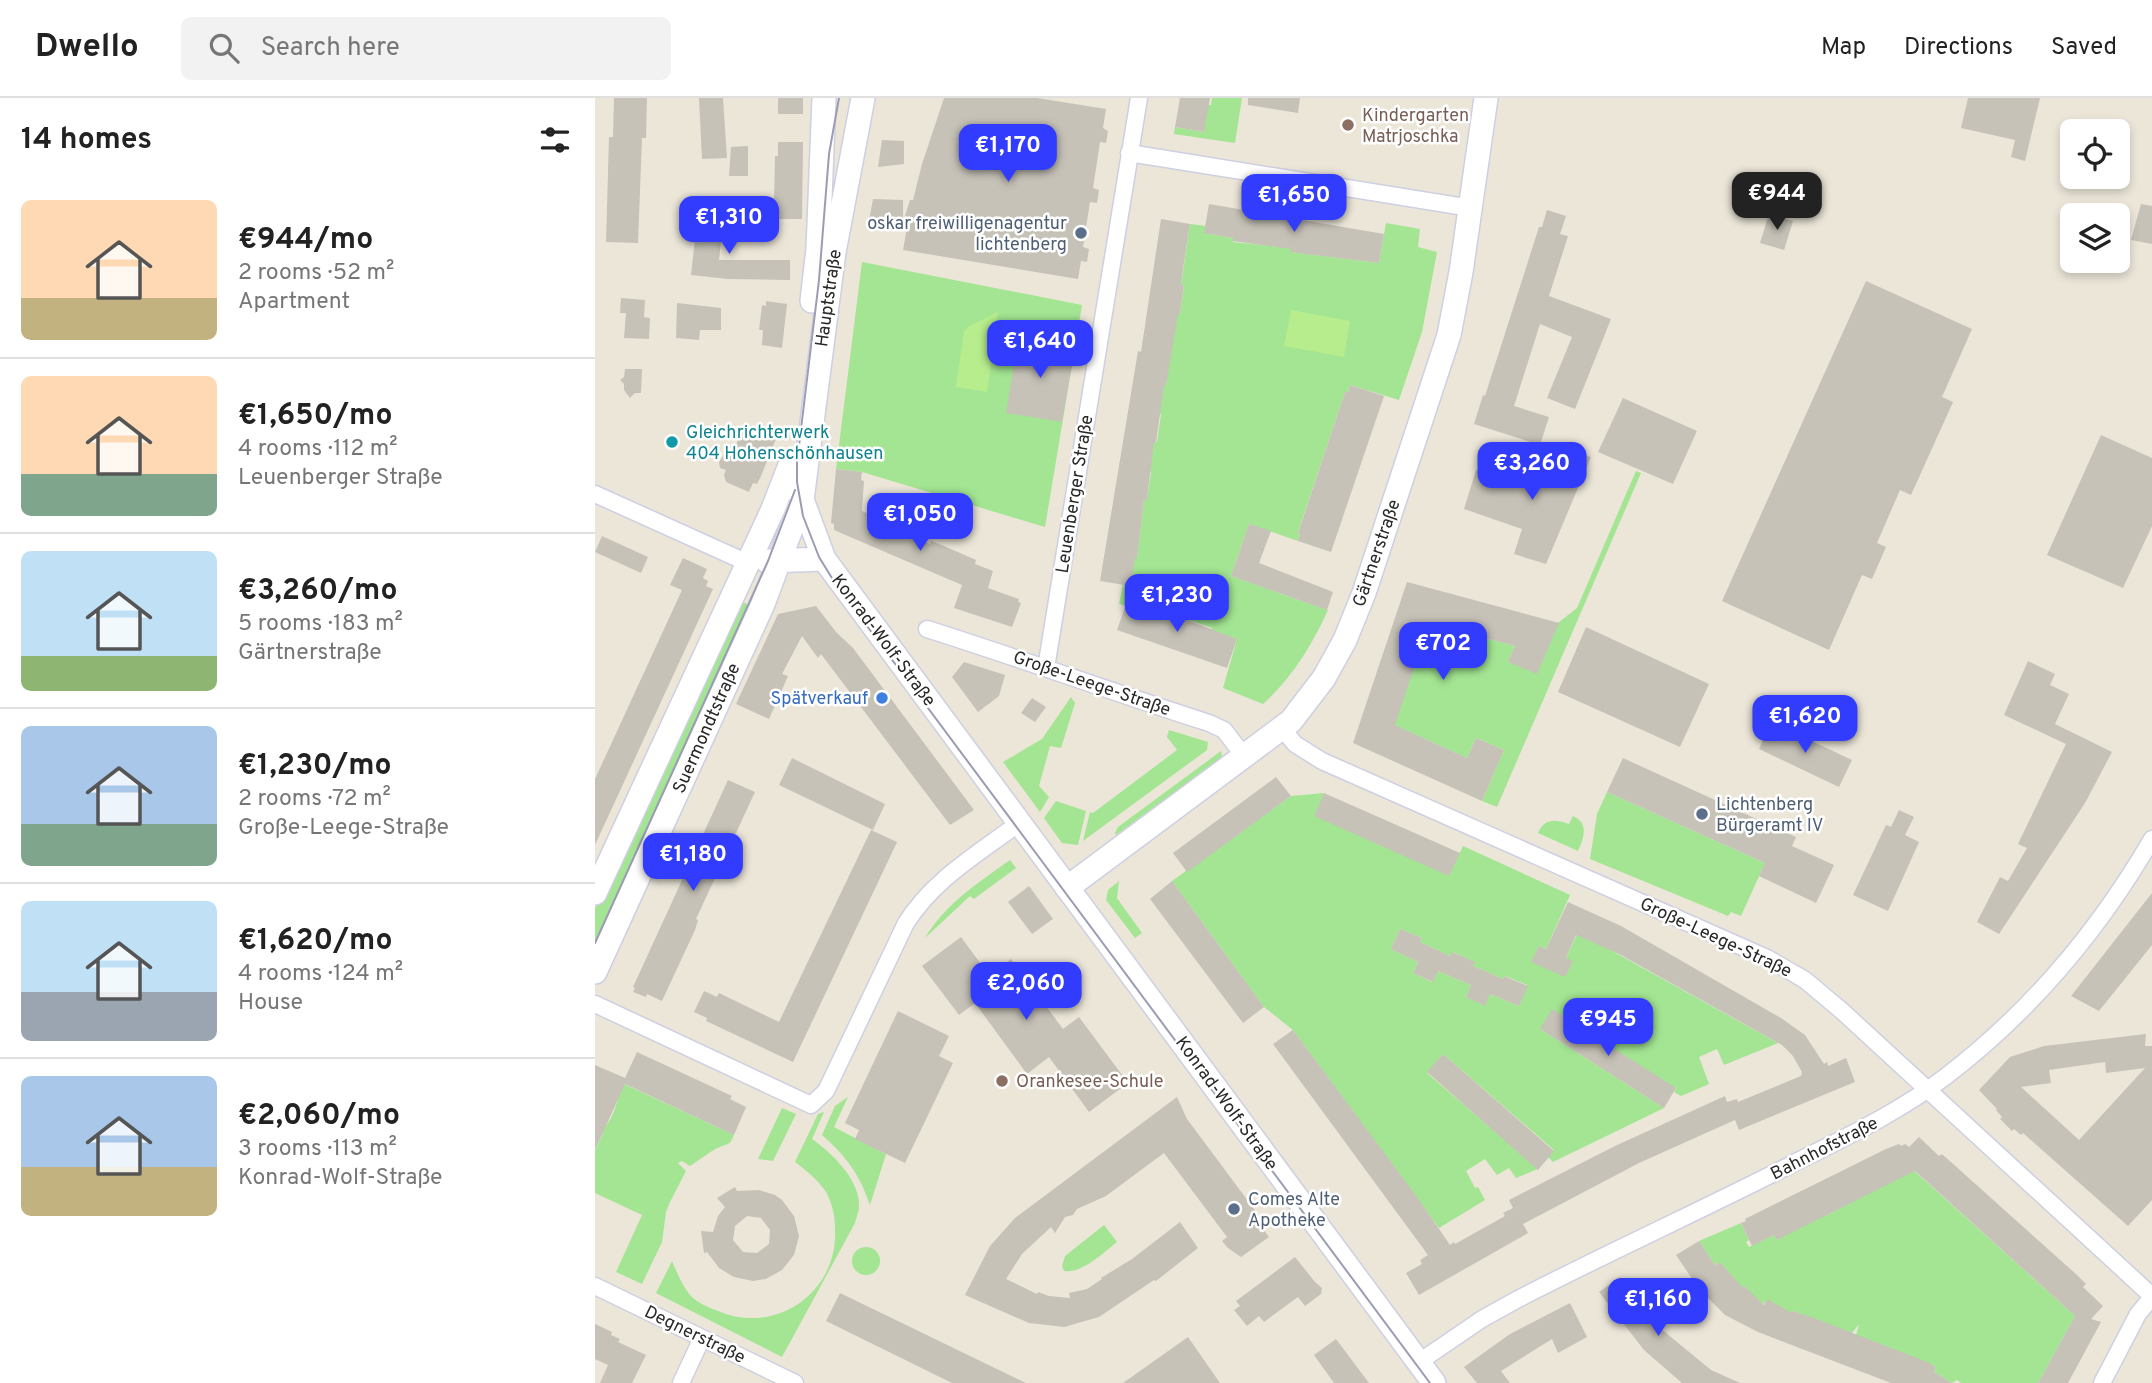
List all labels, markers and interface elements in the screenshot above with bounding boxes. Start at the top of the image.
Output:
search box [181,17,671,80]
text: Dwello [35,27,139,69]
icon: search [205,29,243,67]
text: Search here [261,32,400,65]
text: Map [1821,33,1866,63]
text: Directions [1904,33,2013,63]
text: Saved [2051,33,2117,63]
place label: Kindergarten Matrjoschka [1362,105,1469,149]
marker: Kindergarten Matrjoschka [1340,117,1356,133]
map controls [2060,119,2130,273]
button: locate [2060,119,2130,189]
icon: filters [536,121,574,159]
text: 14 homes [21,122,152,159]
pin: €1,170 [951,125,1065,184]
text: €1,170 [975,132,1041,161]
pin: €944 [1736,172,1818,232]
pin: €1,650 [1237,174,1351,234]
text: €944 [1748,180,1806,209]
text: €1,650 [1257,182,1331,211]
pin: €1,310 [672,197,786,256]
button: layers [2060,203,2130,273]
text: €1,310 [695,204,763,233]
place label: oskar freiwilligenagentur lichtenberg [867,213,1067,257]
text: €944/mo [238,222,373,259]
marker: oskar freiwilligenagentur lichtenberg [1073,225,1089,241]
icon: home [77,228,161,312]
street label: Hauptstraße [811,248,848,349]
text: 2 rooms · 52 m² [238,259,394,288]
text: Apartment [238,288,350,317]
pin: €1,640 [983,320,1097,380]
text: €1,640 [1003,328,1077,357]
text: €1,650/mo [238,398,392,435]
icon: home [77,404,161,488]
street label: Leuenberger Straße [1052,413,1099,575]
place label: Gleichrichterwerk 404 Hohenschönhausen [686,422,883,466]
marker: Gleichrichterwerk 404 Hohenschönhausen [664,434,680,450]
text: 4 rooms · 112 m² [238,435,398,464]
pin: €3,260 [1475,442,1589,502]
text: €3,260 [1494,450,1570,479]
text: Leuenberger Straße [238,464,443,493]
pin: €1,050 [863,494,977,553]
street label: Gärtnerstraße [1348,497,1407,610]
text: €1,050 [883,501,957,530]
street label: Konrad-Wolf-Straße [825,570,940,712]
text: €3,260/mo [238,573,397,610]
pin: €1,230 [1120,574,1234,634]
icon: home [77,579,161,663]
text: €1,230 [1141,582,1213,611]
text: 5 rooms · 183 m² [238,610,403,639]
pin: €702 [1402,622,1484,682]
text: €702 [1415,630,1471,659]
text: Gärtnerstraße [238,639,382,668]
street label: Große-Leege-Straße [1010,647,1173,722]
street label: Suermondtstraße [668,660,746,797]
place label: Spätverkauf [770,688,868,711]
marker: Spätverkauf [874,690,890,706]
pin: €1,620 [1748,696,1862,755]
text: €1,620 [1768,703,1842,732]
text: €1,230/mo [238,748,392,785]
icon: home [77,754,161,838]
text: 2 rooms · 72 m² [238,785,391,814]
place label: Lichtenberg Bürgeramt IV [1716,794,1824,838]
marker: Lichtenberg Bürgeramt IV [1694,806,1710,822]
text: Große-Leege-Straße [238,814,449,843]
pin: €1,180 [636,834,750,893]
text: €1,180 [659,841,727,870]
street label: Große-Leege-Straße [1636,893,1795,984]
text: €1,620/mo [238,923,392,960]
icon: home [77,929,161,1013]
text: 4 rooms · 124 m² [238,960,403,989]
pin: €2,060 [969,962,1083,1022]
text: €2,060 [987,970,1065,999]
text: House [238,989,303,1018]
pin: €945 [1567,998,1649,1058]
text: €945 [1579,1006,1637,1035]
street label: Konrad-Wolf-Straße [1169,1032,1282,1175]
place label: Orankesee-Schule [1016,1071,1163,1094]
marker: Orankesee-Schule [994,1073,1010,1089]
text: €2,060/mo [238,1098,400,1135]
icon: home [77,1104,161,1188]
street label: Bahnhofstraße [1767,1112,1882,1186]
text: 3 rooms · 113 m² [238,1135,397,1164]
text: Konrad-Wolf-Straße [238,1164,443,1193]
place label: Comes Alte Apotheke [1248,1189,1340,1233]
marker: Comes Alte Apotheke [1226,1201,1242,1217]
pin: €1,160 [1601,1278,1715,1338]
text: €1,160 [1624,1286,1692,1315]
street label: Degnerstraße [640,1301,749,1370]

